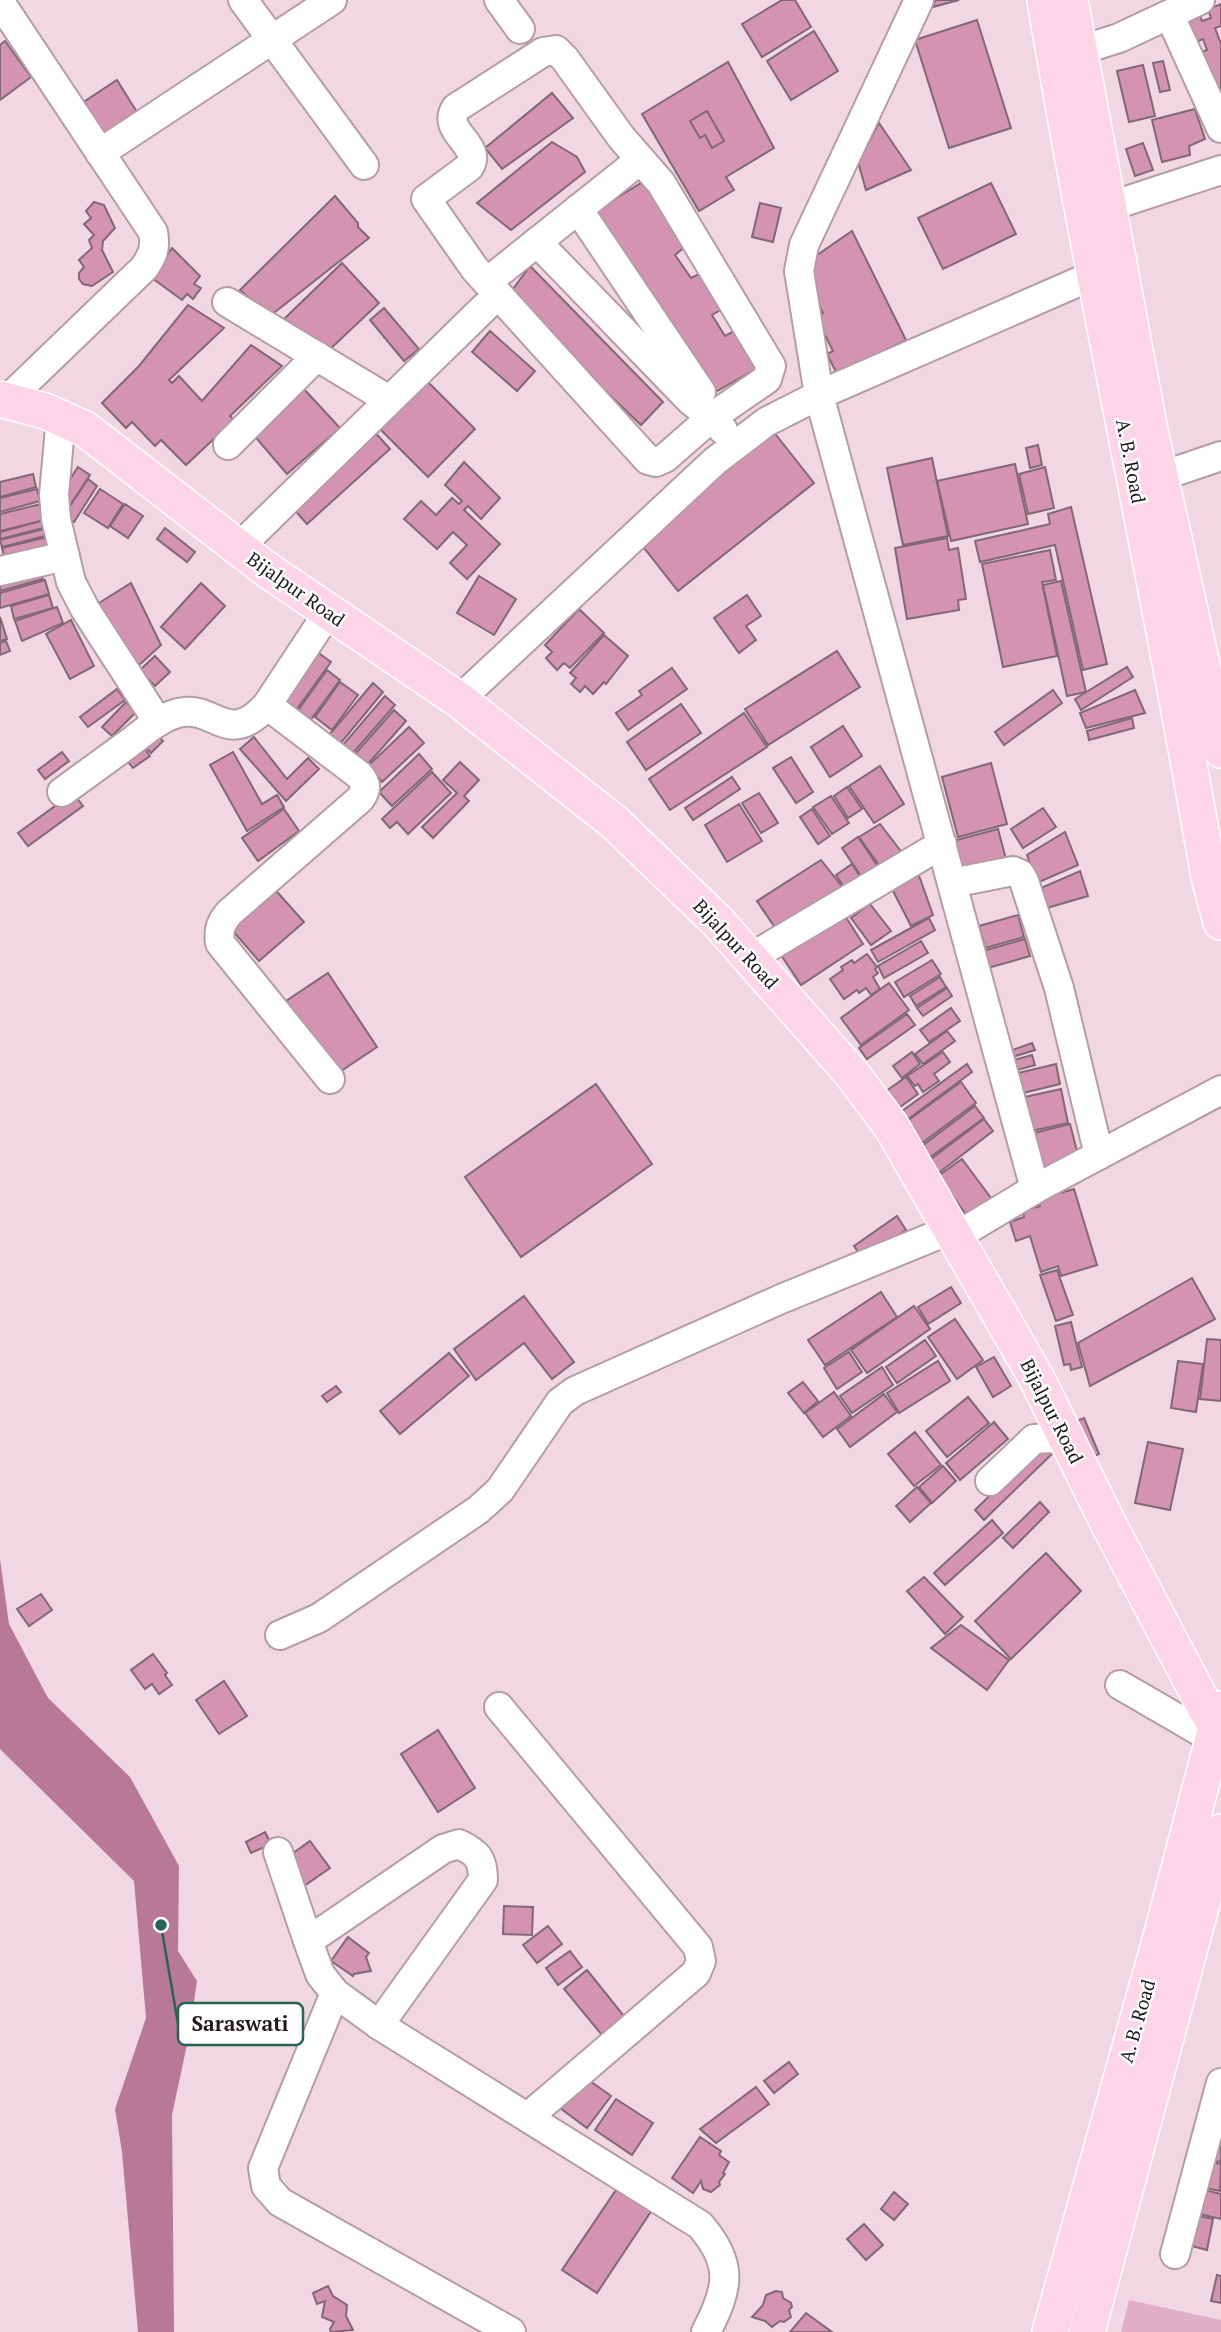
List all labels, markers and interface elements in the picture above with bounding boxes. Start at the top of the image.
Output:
street label: A. B. Road [1111,417,1152,506]
street label: Bijalpur Road [242,546,351,632]
street label: Bijalpur Road [688,893,785,994]
street label: Bijalpur Road [1015,1354,1090,1468]
street label: A. B. Road [1113,1976,1160,2065]
callout: Saraswati [178,2003,303,2045]
text: Saraswati [191,2009,289,2037]

